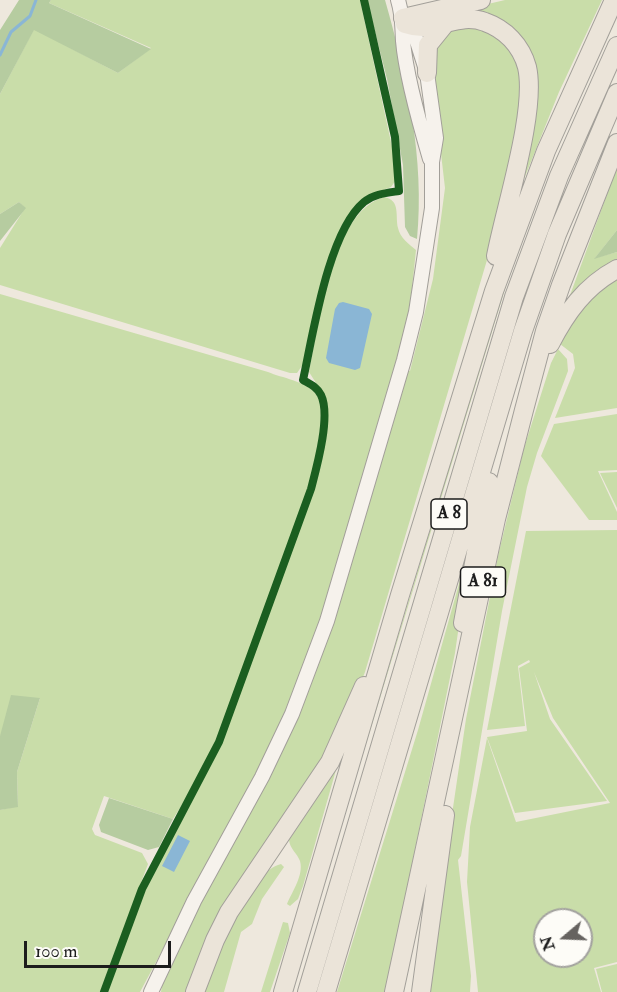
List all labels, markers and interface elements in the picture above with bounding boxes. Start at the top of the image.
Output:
road number: A 8 [431,499,467,529]
road number: A 81 [460,567,506,597]
north arrow [533,908,593,968]
scale bar [27,929,174,967]
text: N [536,933,560,953]
text: 100 m [35,940,78,963]

